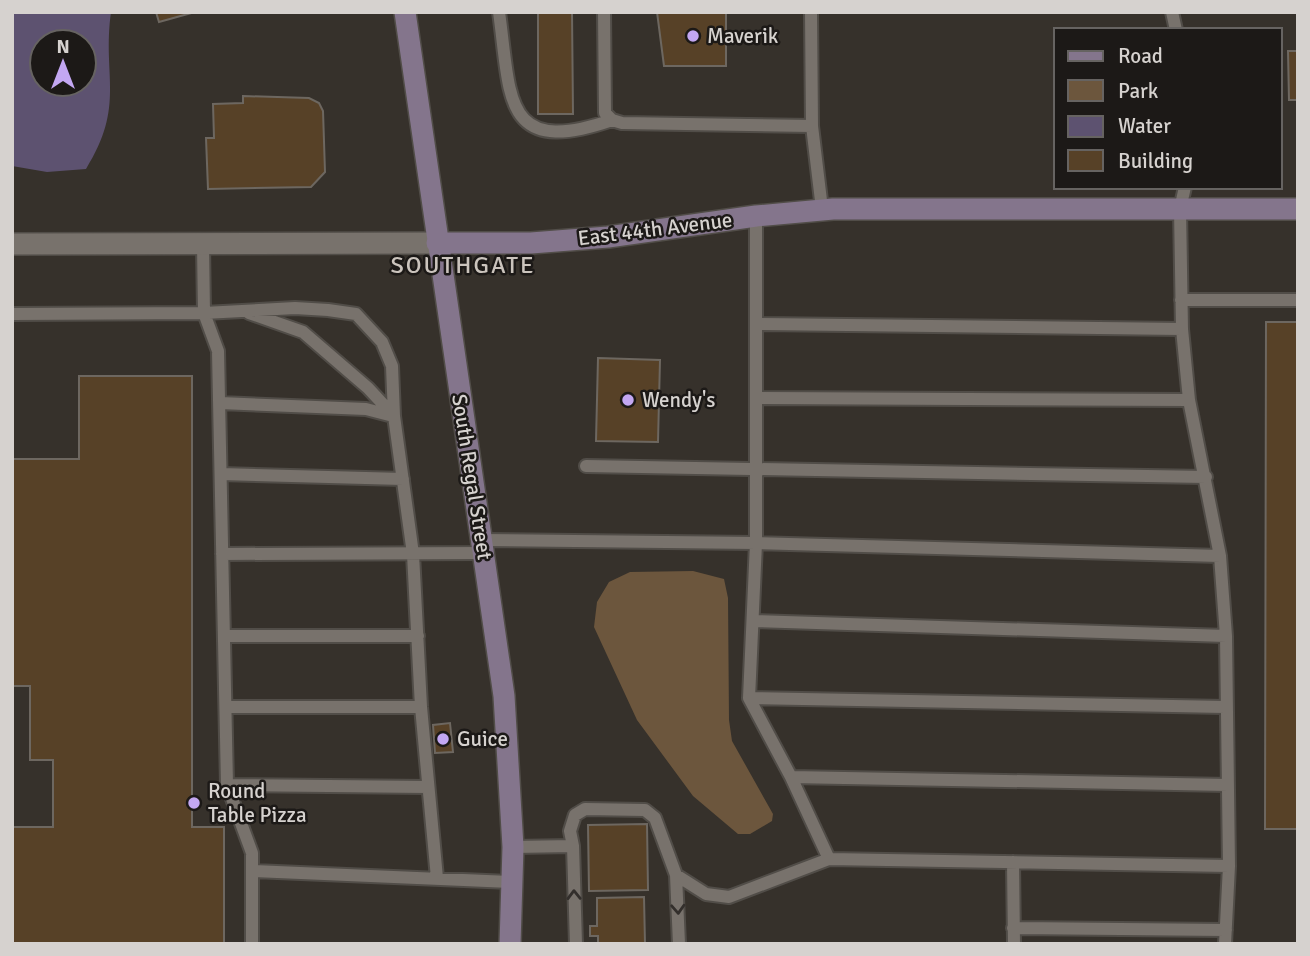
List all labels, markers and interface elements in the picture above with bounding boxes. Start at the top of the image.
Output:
place label: Maverik [707,23,779,49]
north arrow [28,28,98,98]
marker: Maverik [685,28,701,44]
legend [1054,28,1282,189]
text: N [56,35,70,59]
text: Road [1118,43,1163,69]
text: Park [1118,78,1159,104]
text: Water [1118,113,1171,139]
text: Building [1118,148,1193,174]
street label: East 44th Avenue [576,207,734,251]
district label: SOUTHGATE [390,250,536,280]
place label: Wendy's [642,387,715,413]
street label: South Regal Street [446,392,498,562]
marker: Wendy's [620,392,636,408]
place label: Guice [457,726,508,752]
marker: Guice [435,731,451,747]
place label: Round Table Pizza [208,778,307,828]
marker: Round Table Pizza [186,795,202,811]
one-way arrow [567,889,582,900]
one-way arrow [670,904,685,915]

